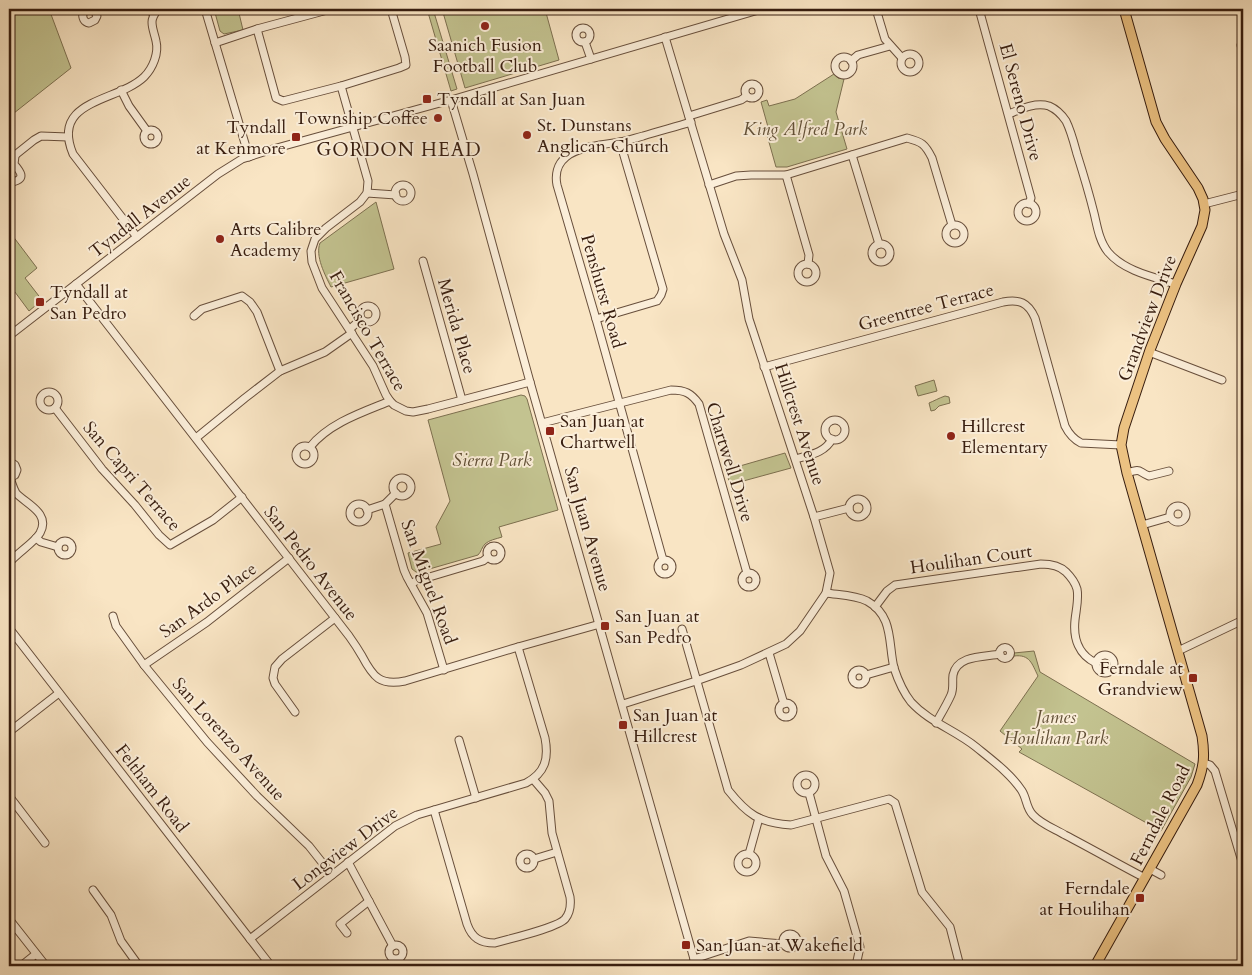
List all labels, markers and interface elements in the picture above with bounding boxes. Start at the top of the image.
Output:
marker: Saanich Fusion Football Club [479,20,491,32]
place label: Saanich Fusion Football Club [428,33,543,79]
street label: El Sereno Drive [993,41,1048,164]
place label: Tyndall at San Juan [437,87,586,112]
marker: Tyndall at San Juan [421,93,433,105]
place label: Township Coffee [294,106,428,131]
marker: Township Coffee [432,112,444,124]
place label: St. Dunstans Anglican Church [537,113,669,159]
place label: Tyndall at Kenmore [196,115,286,161]
park label: King Alfred Park [743,117,867,142]
marker: St. Dunstans Anglican Church [521,129,533,141]
marker: Tyndall at Kenmore [290,131,302,143]
district label: GORDON HEAD [316,137,482,163]
street label: Tyndall Avenue [84,169,196,264]
place label: Arts Calibre Academy [230,217,322,263]
street label: Penshurst Road [574,231,631,351]
marker: Arts Calibre Academy [214,233,226,245]
street label: Grandview Drive [1112,251,1183,385]
street label: Francisco Terrace [323,266,412,396]
street label: Merida Place [431,275,482,377]
street label: Greentree Terrace [856,277,997,338]
place label: Tyndall at San Pedro [50,280,128,326]
marker: Tyndall at San Pedro [34,296,46,308]
street label: Hillcrest Avenue [768,360,831,488]
street label: Chartwell Drive [699,399,760,525]
place label: San Juan at Chartwell [560,409,644,455]
place label: Hillcrest Elementary [961,414,1049,460]
street label: San Capri Terrace [77,416,186,537]
marker: San Juan at Chartwell [544,425,556,437]
marker: Hillcrest Elementary [945,430,957,442]
park label: Sierra Park [452,448,532,473]
street label: San Juan Avenue [558,464,617,595]
street label: San Pedro Avenue [258,501,363,626]
street label: San Miguel Road [394,516,463,648]
street label: Houlihan Court [909,539,1034,580]
street label: San Ardo Place [155,557,262,644]
place label: San Juan at San Pedro [615,604,699,650]
marker: San Juan at San Pedro [599,620,611,632]
place label: Ferndale at Grandview [1098,656,1184,702]
street label: San Lorenzo Avenue [166,672,291,807]
marker: Ferndale at Grandview [1187,672,1199,684]
place label: San Juan at Hillcrest [633,703,717,749]
park label: James Houlihan Park [1003,705,1109,751]
marker: San Juan at Hillcrest [617,719,629,731]
street label: Feltham Road [109,739,194,838]
street label: Ferndale Road [1124,760,1197,870]
street label: Longview Drive [287,800,403,896]
place label: Ferndale at Houlihan [1040,876,1131,922]
marker: Ferndale at Houlihan [1134,892,1146,904]
place label: San Juan at Wakefield [696,933,863,958]
marker: San Juan at Wakefield [680,939,692,951]

